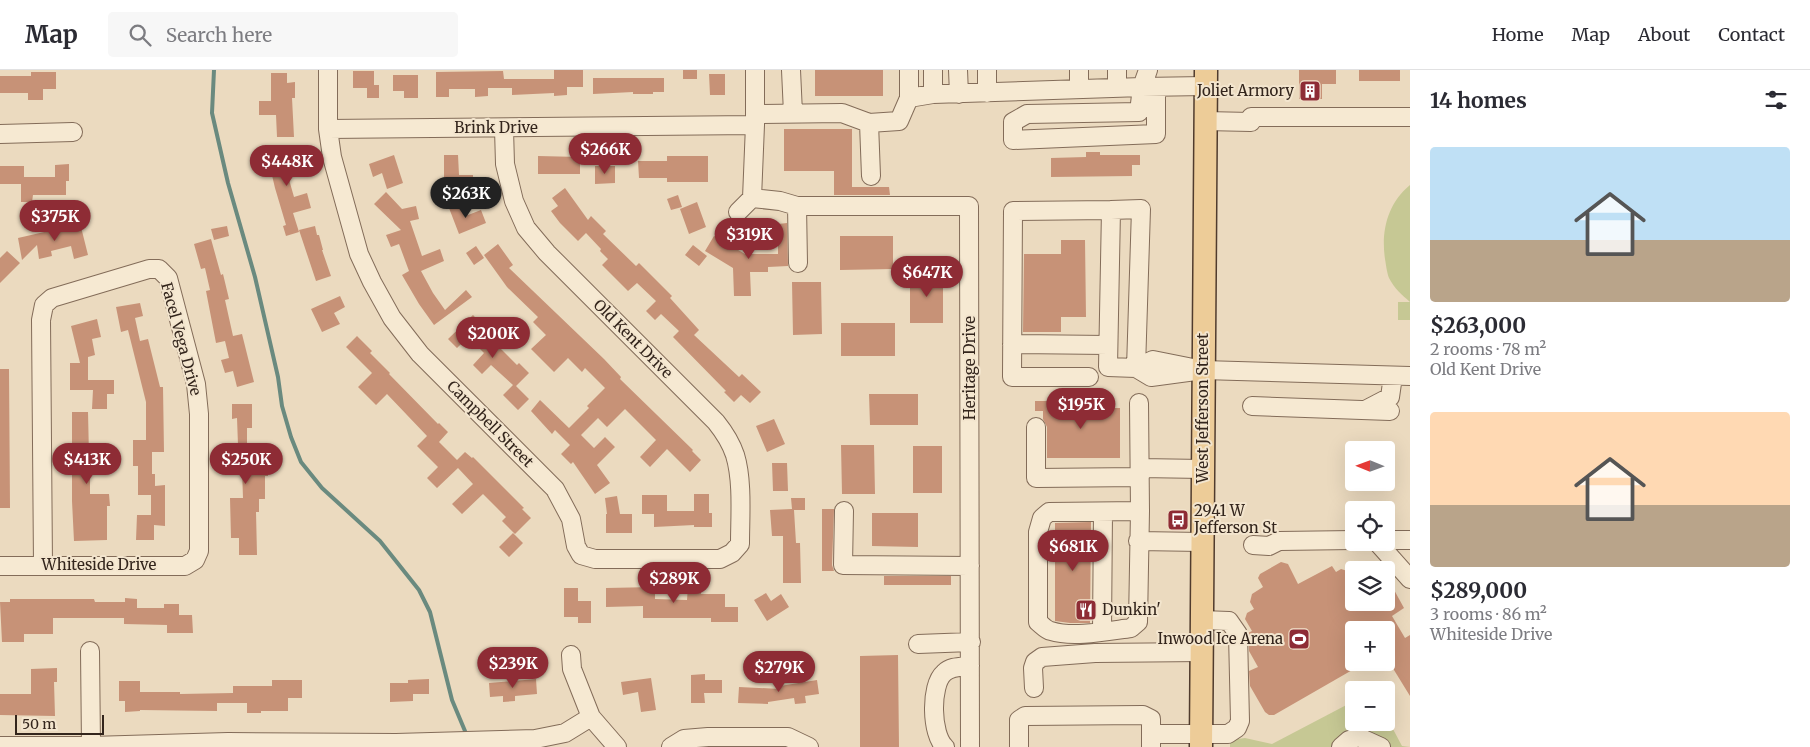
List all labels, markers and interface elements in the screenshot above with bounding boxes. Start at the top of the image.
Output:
search box [108,12,458,57]
text: Map [25,19,78,50]
icon: search [126,21,154,49]
text: Search here [166,23,272,47]
text: Home [1492,23,1544,46]
text: Map [1572,23,1610,46]
text: About [1638,23,1690,46]
text: Contact [1718,23,1785,46]
building icon: Joliet Armory [1298,79,1322,103]
place label: Joliet Armory [1196,81,1294,100]
icon: filters [1762,86,1790,114]
text: 14 homes [1430,87,1527,114]
street label: Brink Drive [454,118,538,137]
pin: $266K [570,132,640,175]
text: $266K [580,139,630,159]
pin: $448K [252,144,322,187]
text: $448K [261,151,313,171]
pin: $263K [431,176,501,219]
icon: home [1565,179,1655,269]
text: $263K [441,183,491,203]
pin: $375K [20,200,90,242]
text: $375K [31,206,79,226]
pin: $319K [714,218,784,260]
text: $319K [726,224,772,244]
pin: $647K [892,256,962,298]
text: $647K [902,262,952,282]
street label: Facel Vega Drive [157,280,206,398]
street label: Old Kent Drive [590,295,677,382]
text: $263,000 [1430,312,1526,339]
pin: $200K [458,316,528,359]
street label: Heritage Drive [960,316,979,420]
text: $200K [467,323,519,343]
street label: West Jefferson Street [1193,333,1212,484]
text: 2 rooms · 78 m² [1430,339,1546,359]
text: Old Kent Drive [1430,359,1541,379]
street label: Campbell Street [443,376,538,471]
pin: $195K [1046,388,1116,430]
text: $195K [1057,394,1105,414]
north arrow [1345,441,1395,491]
map controls [1345,441,1395,731]
pin: $413K [52,442,122,485]
pin: $250K [211,442,281,485]
icon: home [1565,444,1655,534]
text: $413K [63,449,111,469]
text: $250K [221,449,271,469]
place label: 2941 W Jefferson St [1193,501,1277,537]
button: locate [1345,501,1395,551]
bus stop icon: 2941 W Jefferson St [1166,508,1190,532]
pin: $681K [1038,530,1108,572]
text: $681K [1049,536,1097,556]
street label: Whiteside Drive [41,555,157,574]
button: layers [1345,561,1395,611]
pin: $289K [639,562,709,604]
text: $289K [649,568,699,588]
text: $289,000 [1430,577,1527,604]
restaurant icon: Dunkin' [1074,598,1098,622]
place label: Dunkin' [1102,600,1161,619]
text: 3 rooms · 86 m² [1430,604,1547,624]
button: + [1345,621,1395,671]
text: Whiteside Drive [1430,624,1552,644]
sports icon: Inwood Ice Arena [1287,627,1311,651]
place label: Inwood Ice Arena [1158,629,1283,648]
pin: $239K [478,646,548,689]
pin: $279K [744,650,814,693]
text: $239K [488,653,538,673]
text: $279K [754,657,804,677]
button: − [1345,681,1395,731]
scale bar [15,712,104,735]
text: 50 m [22,715,56,733]

